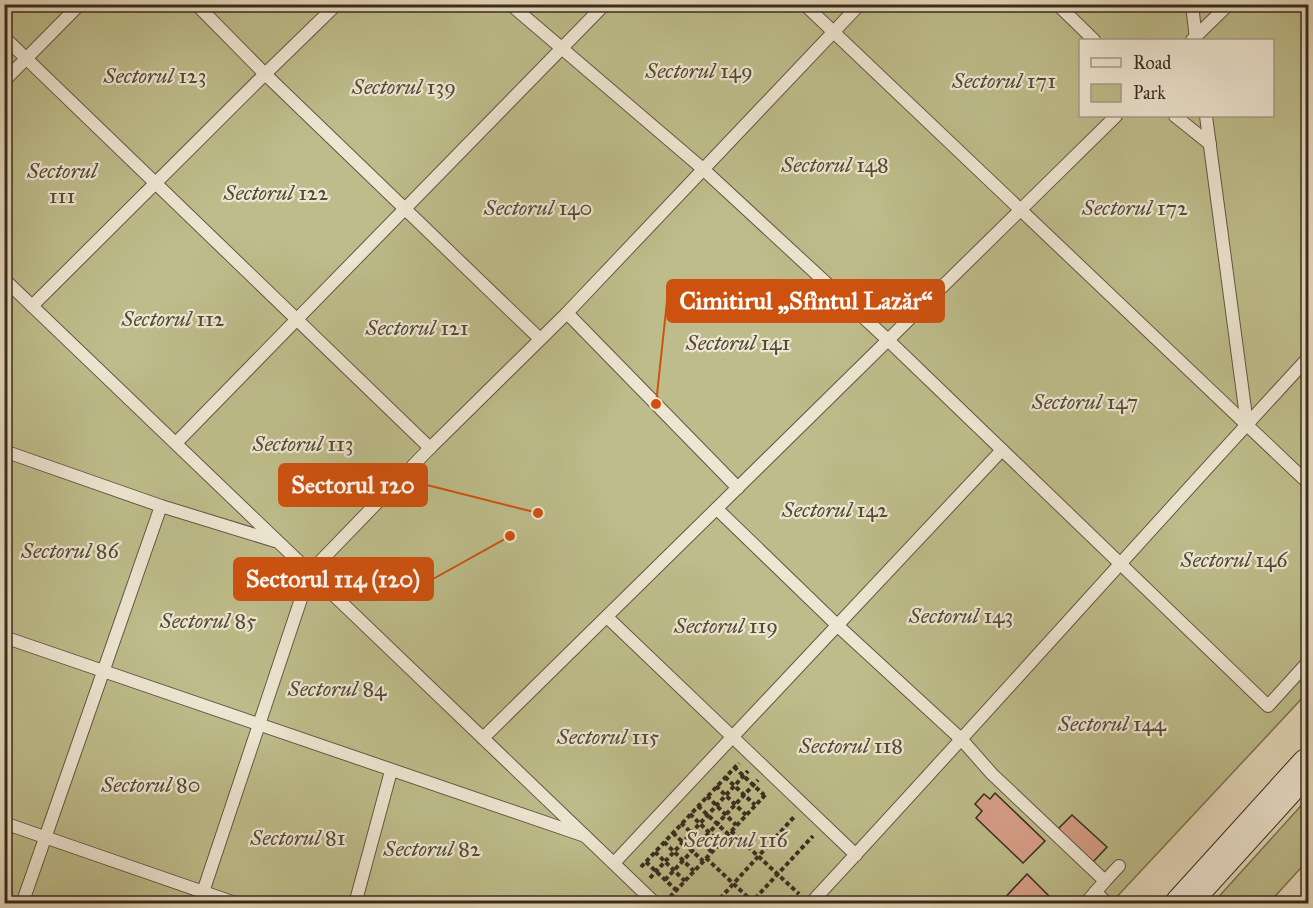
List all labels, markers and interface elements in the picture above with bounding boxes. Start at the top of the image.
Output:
legend [1079,39,1274,117]
text: Road [1133,52,1171,74]
park label: Sectorul 149 [644,57,753,84]
park label: Sectorul 123 [102,62,207,89]
park label: Sectorul 171 [951,67,1056,94]
park label: Sectorul 139 [351,73,456,100]
text: Park [1133,82,1166,104]
park label: Sectorul 148 [780,151,889,178]
park label: Sectorul 111 [26,157,99,209]
park label: Sectorul 122 [222,179,329,206]
park label: Sectorul 140 [483,194,592,221]
park label: Sectorul 172 [1081,194,1188,221]
callout: Cimitirul „Sfîntul Lazăr“ [667,280,944,322]
text: Cimitirul „Sfîntul Lazăr“ [679,286,933,316]
park label: Sectorul 112 [120,305,225,332]
park label: Sectorul 121 [364,314,469,341]
park label: Sectorul 141 [685,329,790,356]
park label: Sectorul 147 [1031,388,1138,415]
park label: Sectorul 113 [251,430,354,457]
callout: Sectorul 120 [279,464,427,506]
text: Sectorul 120 [291,470,415,500]
park label: Sectorul 142 [781,496,889,523]
park label: Sectorul 86 [20,537,120,564]
park label: Sectorul 146 [1179,546,1288,573]
callout: Sectorul 114 (120) [234,558,433,600]
text: Sectorul 114 (120) [246,564,420,594]
park label: Sectorul 143 [908,602,1013,629]
park label: Sectorul 85 [159,607,256,634]
park label: Sectorul 119 [673,612,778,639]
park label: Sectorul 84 [287,675,387,702]
park label: Sectorul 144 [1057,710,1167,737]
park label: Sectorul 115 [556,723,659,750]
park label: Sectorul 118 [798,732,903,759]
park label: Sectorul 80 [100,771,201,798]
park label: Sectorul 81 [249,824,346,851]
park label: Sectorul 116 [683,826,788,853]
park label: Sectorul 82 [382,835,481,862]

